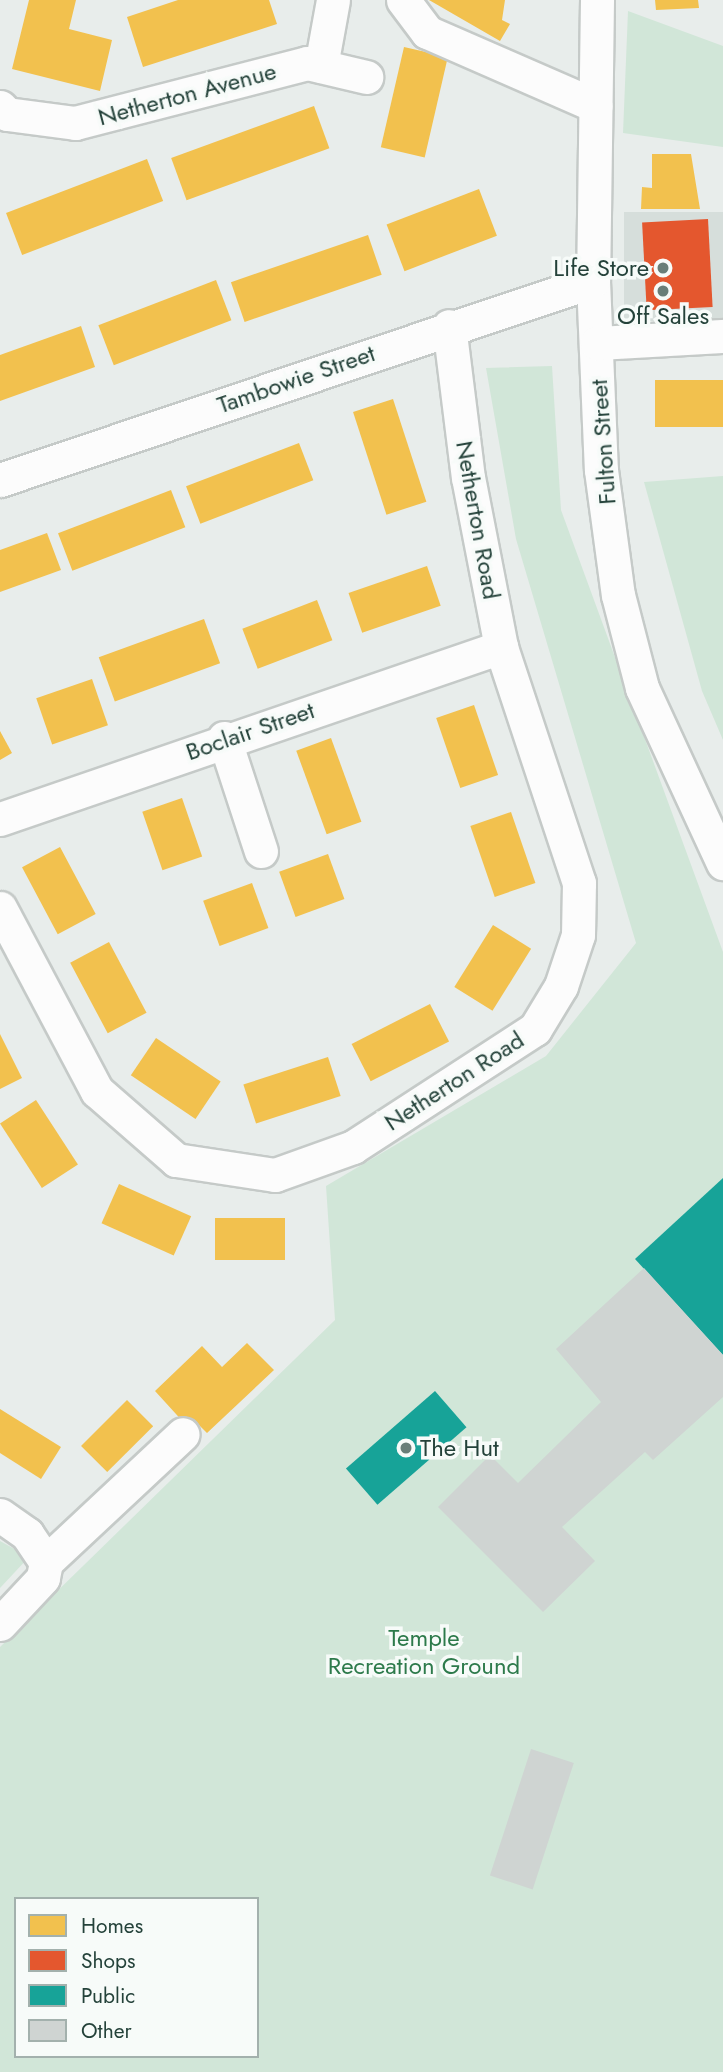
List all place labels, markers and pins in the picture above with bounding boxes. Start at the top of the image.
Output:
place label: Life Store [553,254,649,282]
marker: Life Store [655,260,671,276]
marker: Off Sales [655,283,671,299]
place label: Off Sales [617,302,709,330]
place label: The Hut [420,1434,499,1462]
marker: The Hut [398,1440,414,1456]

